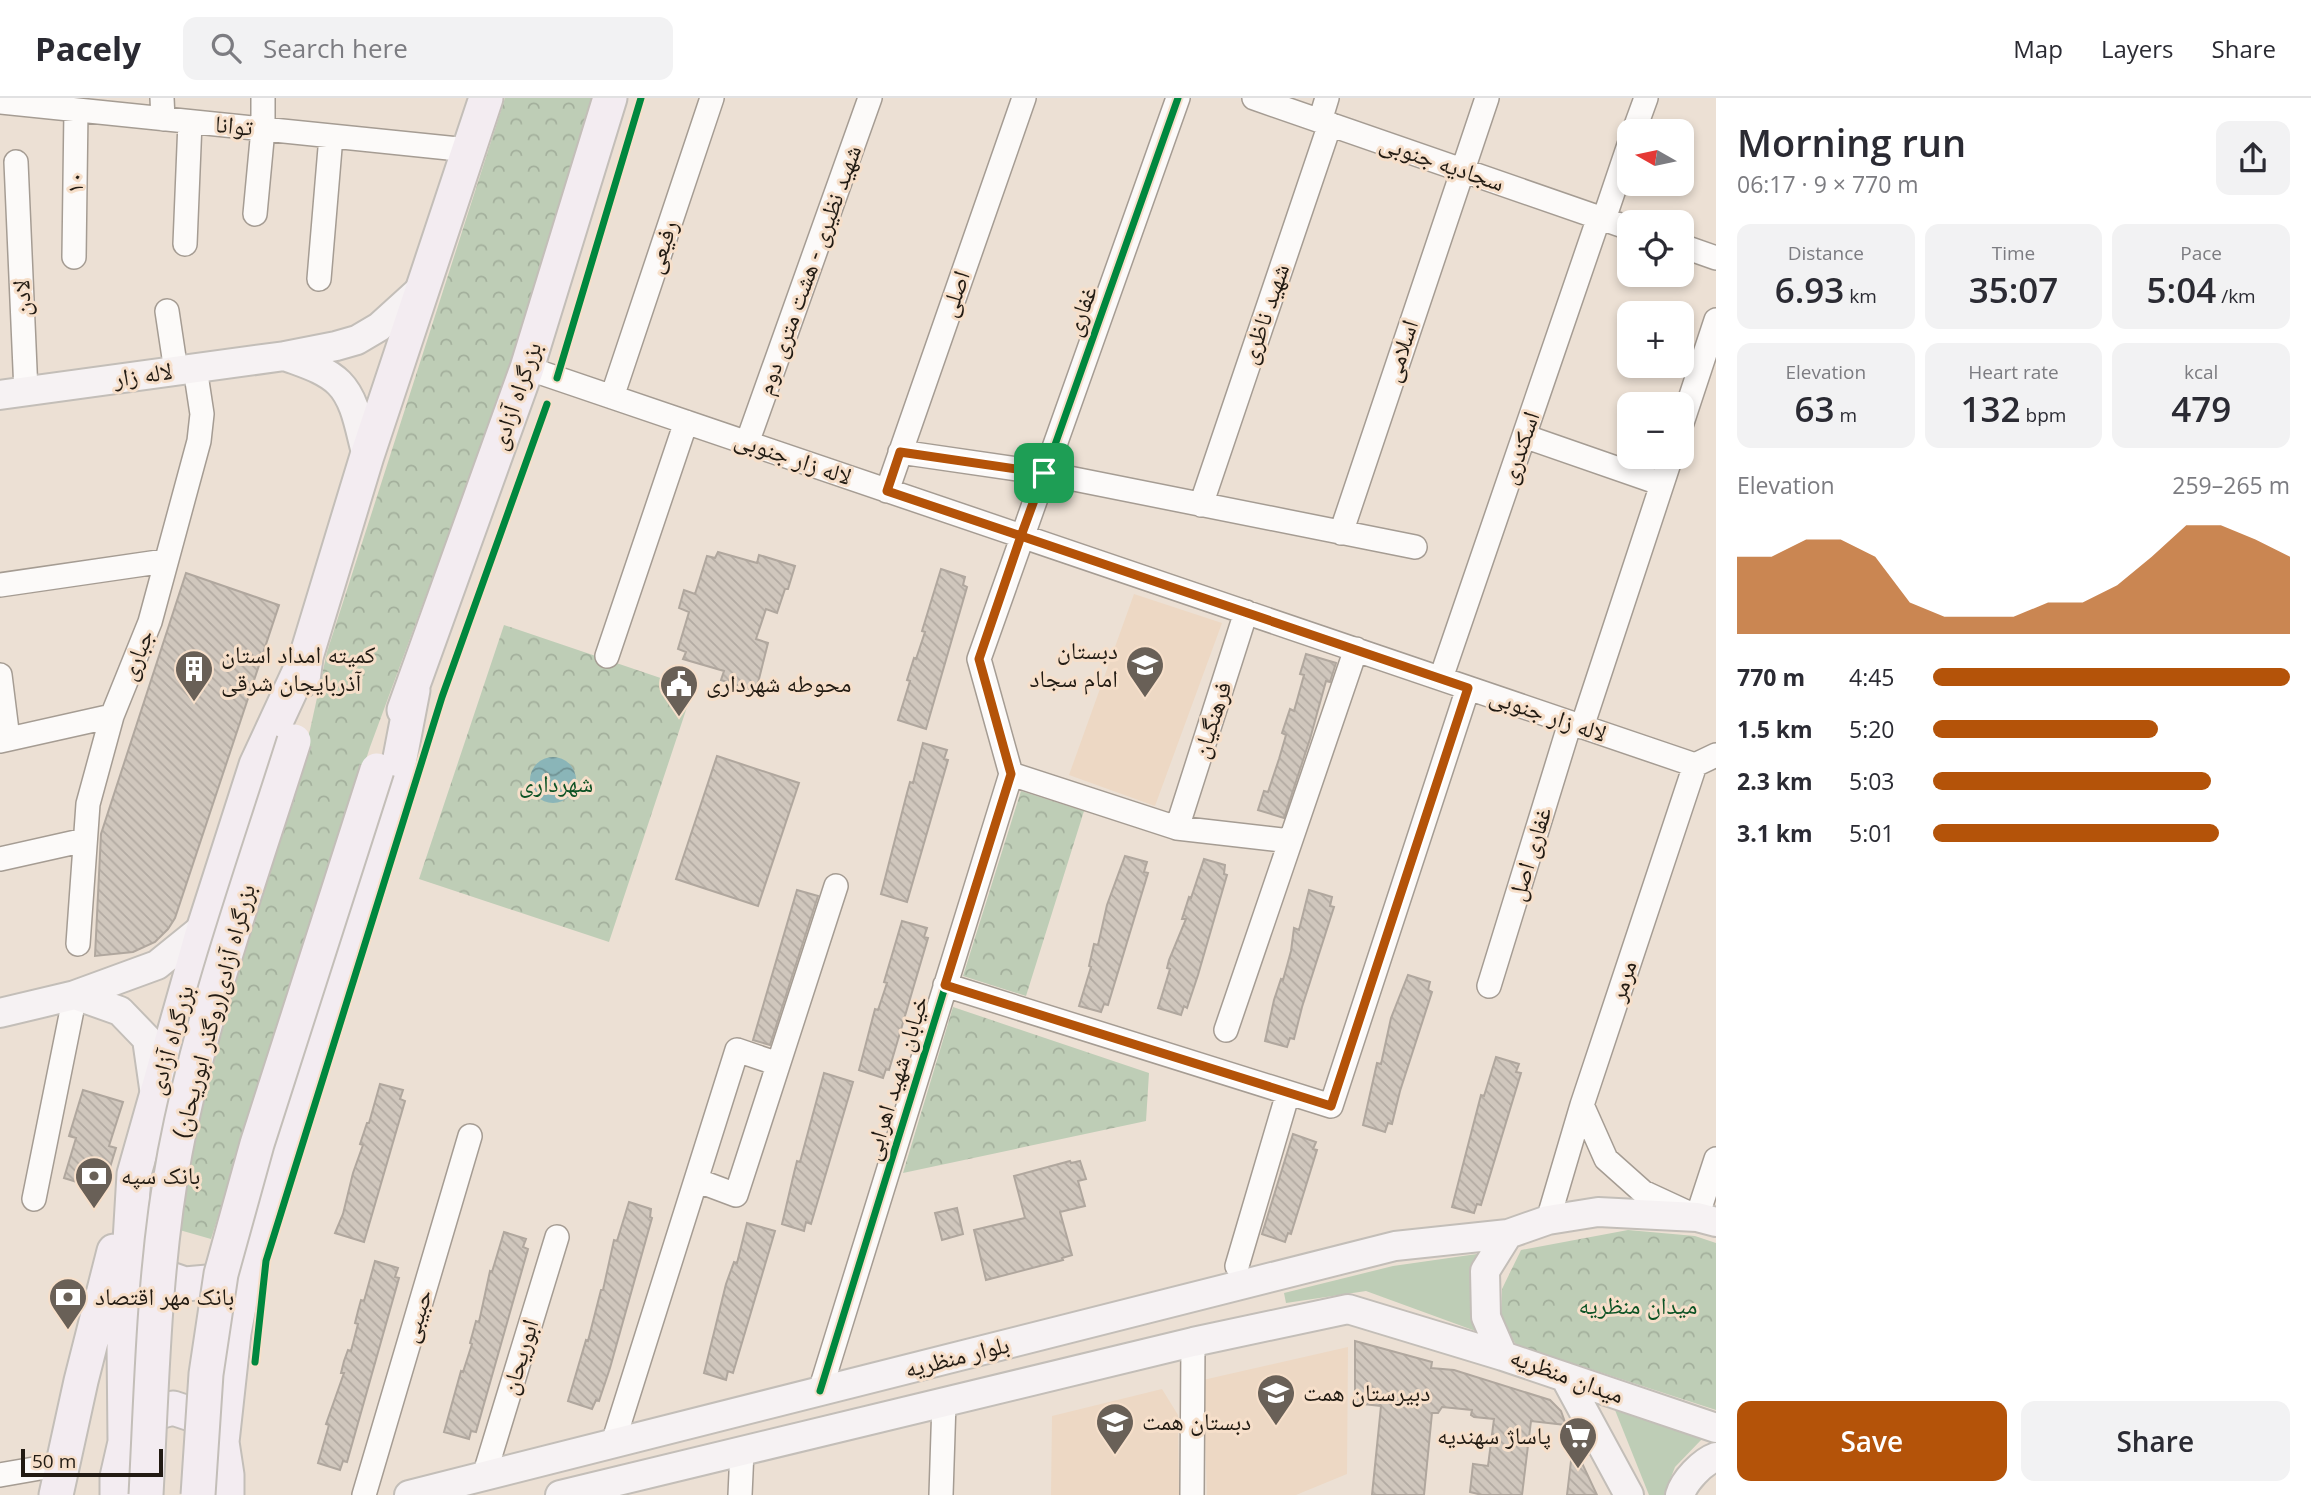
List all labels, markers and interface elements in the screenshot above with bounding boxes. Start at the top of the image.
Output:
search box [183,17,673,80]
text: Pacely [35,26,141,71]
icon: search [207,29,245,67]
text: Search here [263,30,408,66]
text: Map [2013,32,2063,65]
text: Layers [2101,32,2174,65]
text: Share [2212,32,2276,65]
street label: توانا [214,106,255,143]
text: Morning run [1737,116,1966,168]
north arrow [1617,119,1694,196]
map controls [1617,119,1694,469]
button: share [2216,121,2290,195]
street label: سجادیه جنوبی [1376,125,1509,198]
street label: شهید نظیری - هشت متری دوم [747,140,869,399]
text: 06:17 · 9 × 770 m [1737,168,1919,200]
street label: ۱۰ [57,172,90,194]
button: locate [1617,210,1694,287]
street label: رفیعی [636,216,685,278]
text: Distance [1788,240,1864,266]
text: Time [1992,240,2035,266]
text: Pace [2180,240,2222,266]
street label: شهید ناظری [1231,259,1296,368]
street label: اصلی [930,266,977,321]
text: 6.93 [1775,266,1844,313]
text: 35:07 [1969,266,2058,313]
text: 5:04 [2147,266,2216,313]
street label: لادن [3,279,38,317]
street label: غفاری [1055,281,1104,340]
text: km [1844,283,1877,309]
text: /km [2216,283,2256,309]
button: + [1617,301,1694,378]
street label: اسلامی [1374,315,1425,386]
street label: بزرگراه آزادی [481,337,548,454]
street label: لاله زار [110,353,174,394]
text: Elevation [1785,359,1866,385]
text: Heart rate [1968,359,2059,385]
text: kcal [2184,359,2218,385]
text: 63 [1795,385,1835,432]
text: 132 [1961,385,2021,432]
text: 479 [2171,385,2231,432]
button: − [1617,392,1694,469]
text: m [1835,402,1857,428]
text: bpm [2021,402,2066,428]
street label: اسکندری [1491,407,1546,488]
street label: لاله زار جنوبی [731,421,856,492]
pin [1014,443,1074,503]
icon: arrive [1025,454,1063,492]
text: Elevation [1737,469,1835,501]
text: 259–265 m [2172,469,2290,501]
street label: جباری [110,624,161,685]
place label: دبستان امام سجاد [1030,633,1118,695]
place label: کمیته امداد استان آذربایجان شرقی [221,637,375,698]
school or university icon: دبستان امام سجاد [1124,644,1166,699]
building icon: کمیته امداد استان آذربایجان شرقی [173,648,215,703]
text: 770 m [1737,661,1805,693]
text: 4:45 [1849,661,1895,693]
public building icon: محوطه شهرداری [658,663,700,718]
place label: محوطه شهرداری [706,666,851,699]
street label: فرهنگیان [1183,677,1238,762]
street label: لاله زار جنوبی [1486,678,1611,749]
text: 1.5 km [1737,713,1813,745]
text: 5:20 [1849,713,1895,745]
text: 2.3 km [1737,765,1813,797]
text: 5:03 [1849,765,1895,797]
park label: شهرداری [519,766,593,799]
street label: غفاری اصل [1499,803,1558,905]
text: 3.1 km [1737,817,1813,849]
text: 5:01 [1849,817,1895,849]
street label: بزرگراه آزادی(روگذر ابوریحان) [166,881,262,1141]
street label: مرمر [1599,956,1644,1006]
street label: بزرگراه آزادی [142,982,200,1098]
street label: خیابان شهید اهرابی [854,991,935,1164]
bank icon: بانک سپه [73,1155,115,1210]
place label: بانک سپه [121,1158,200,1191]
bank icon: بانک مهر اقتصاد [47,1276,89,1331]
place label: بانک مهر اقتصاد [95,1279,234,1312]
street label: حبیبی [392,1285,439,1346]
park label: میدان منظریه [1579,1288,1697,1321]
street label: ابوریحان [492,1315,546,1398]
street label: بلوار منظریه [901,1327,1012,1384]
street label: ميدان منظریه [1506,1339,1629,1410]
school or university icon: دبیرستان همت [1255,1372,1297,1427]
place label: دبیرستان همت [1303,1375,1430,1408]
school or university icon: دبستان همت [1094,1401,1136,1456]
button: Save [1737,1401,2007,1481]
button: Share [2021,1401,2290,1481]
place label: دبستان همت [1142,1404,1251,1437]
supermarket icon: پاساژ سهندیه [1557,1415,1599,1470]
place label: پاساژ سهندیه [1437,1418,1551,1451]
scale bar [21,1446,163,1478]
text: 50 m [32,1448,76,1474]

